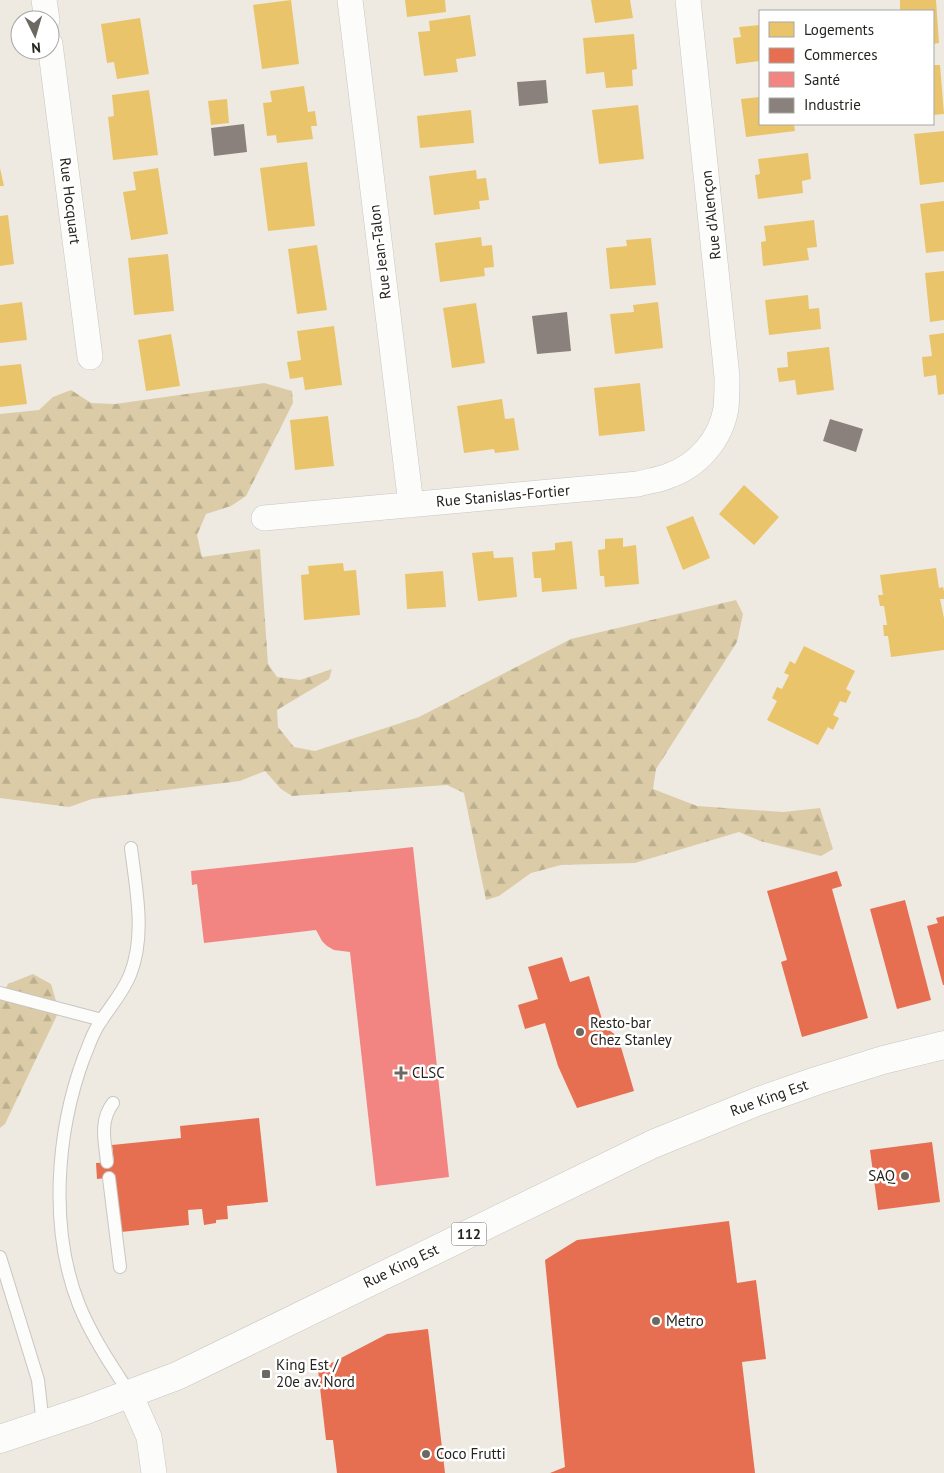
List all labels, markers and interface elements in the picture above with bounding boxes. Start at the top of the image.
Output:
north arrow [10,10,60,60]
legend [759,10,934,125]
text: Logements [804,20,874,39]
text: N [31,39,42,57]
text: Commerces [804,45,878,64]
text: Santé [804,70,840,89]
text: Industrie [804,95,861,114]
street label: Rue Hocquart [56,156,85,245]
street label: Rue d'Alençon [696,169,725,261]
street label: Rue Jean-Talon [364,204,395,300]
street label: Rue Stanislas-Fortier [435,480,571,511]
place label: Resto-bar Chez Stanley [590,1013,672,1049]
marker: Resto-bar Chez Stanley [574,1026,586,1038]
place label: CLSC [412,1063,445,1082]
marker: CLSC [394,1066,408,1080]
street label: Rue King Est [727,1075,810,1120]
place label: SAQ [868,1166,896,1185]
marker: SAQ [899,1170,911,1182]
road number: 112 [452,1222,486,1246]
street label: Rue King Est [360,1239,442,1292]
place label: Metro [666,1311,704,1330]
marker: Metro [650,1315,662,1327]
place label: King Est / 20e av. Nord [276,1355,355,1391]
marker: King Est / 20e av. Nord [260,1368,272,1380]
place label: Coco Frutti [436,1444,506,1463]
marker: Coco Frutti [420,1448,432,1460]

